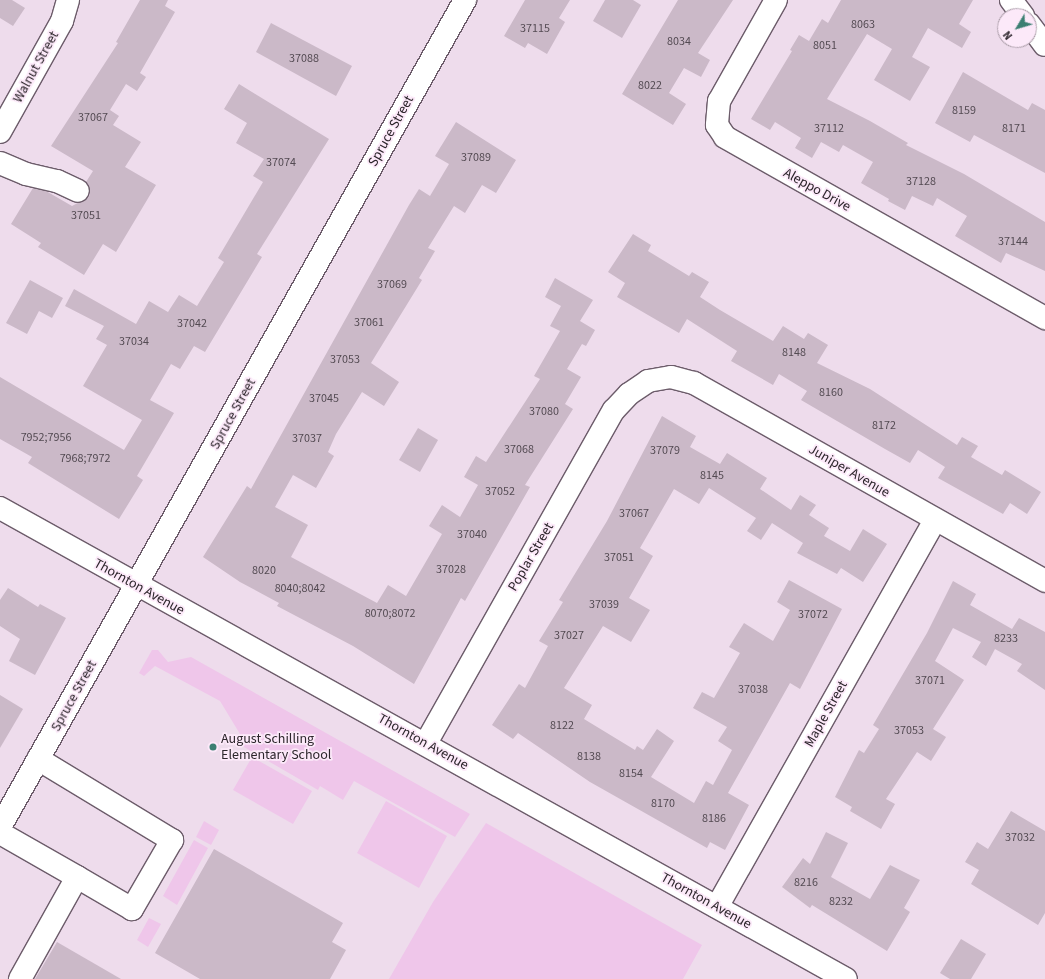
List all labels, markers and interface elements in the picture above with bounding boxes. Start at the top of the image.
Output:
north arrow [997,8,1037,48]
house number: 8063 [851,18,875,32]
house number: 37115 [520,22,550,36]
street label: Walnut Street [9,28,63,106]
text: N [1000,28,1016,43]
house number: 8034 [667,35,691,49]
house number: 8051 [813,39,837,53]
house number: 37088 [289,52,319,66]
house number: 8022 [638,79,662,93]
street label: Spruce Street [365,93,417,169]
house number: 8159 [952,104,976,118]
house number: 37067 [78,111,108,125]
house number: 37112 [814,122,844,136]
house number: 8171 [1002,122,1026,136]
house number: 37089 [461,151,491,165]
house number: 37074 [266,156,296,170]
street label: Aleppo Drive [780,165,854,215]
house number: 37128 [906,175,936,189]
house number: 37051 [71,209,101,223]
house number: 37144 [998,235,1028,249]
house number: 37069 [377,278,407,292]
house number: 37061 [354,316,384,330]
house number: 37042 [177,317,207,331]
house number: 37034 [119,335,149,349]
house number: 8148 [782,346,806,360]
house number: 37053 [330,353,360,367]
street label: Spruce Street [207,376,259,452]
house number: 8160 [819,386,843,400]
house number: 37045 [309,392,339,406]
house number: 37080 [529,405,559,419]
house number: 8172 [872,419,896,433]
house number: 7952;7956 [21,431,71,445]
house number: 37037 [292,432,322,446]
street label: Juniper Avenue [805,441,893,501]
house number: 37068 [504,443,534,457]
house number: 37079 [650,444,680,458]
house number: 7968;7972 [60,452,110,466]
house number: 8145 [700,469,724,483]
house number: 37052 [485,485,515,499]
house number: 37067 [619,507,649,521]
street label: Poplar Street [505,520,557,594]
house number: 37040 [457,528,487,542]
house number: 37051 [604,551,634,565]
street label: Thornton Avenue [91,555,187,619]
house number: 37028 [436,563,466,577]
house number: 8020 [252,564,276,578]
house number: 8040;8042 [275,582,325,596]
house number: 37039 [589,598,619,612]
house number: 8070;8072 [365,607,415,621]
house number: 37072 [798,608,828,622]
house number: 37027 [554,629,584,643]
house number: 8233 [994,632,1018,646]
street label: Spruce Street [48,658,100,734]
house number: 37071 [915,674,945,688]
street label: Maple Street [801,678,851,750]
house number: 37038 [738,683,768,697]
street label: Thornton Avenue [375,710,471,774]
house number: 8122 [550,719,574,733]
house number: 37053 [894,724,924,738]
place label: August Schilling Elementary School [221,731,331,764]
marker: August Schilling Elementary School [208,742,218,752]
house number: 8138 [577,750,601,764]
house number: 8154 [619,767,643,781]
house number: 8170 [651,797,675,811]
house number: 8186 [702,812,726,826]
house number: 37032 [1005,831,1035,845]
street label: Thornton Avenue [658,869,754,933]
house number: 8216 [794,876,818,890]
house number: 8232 [829,895,853,909]

